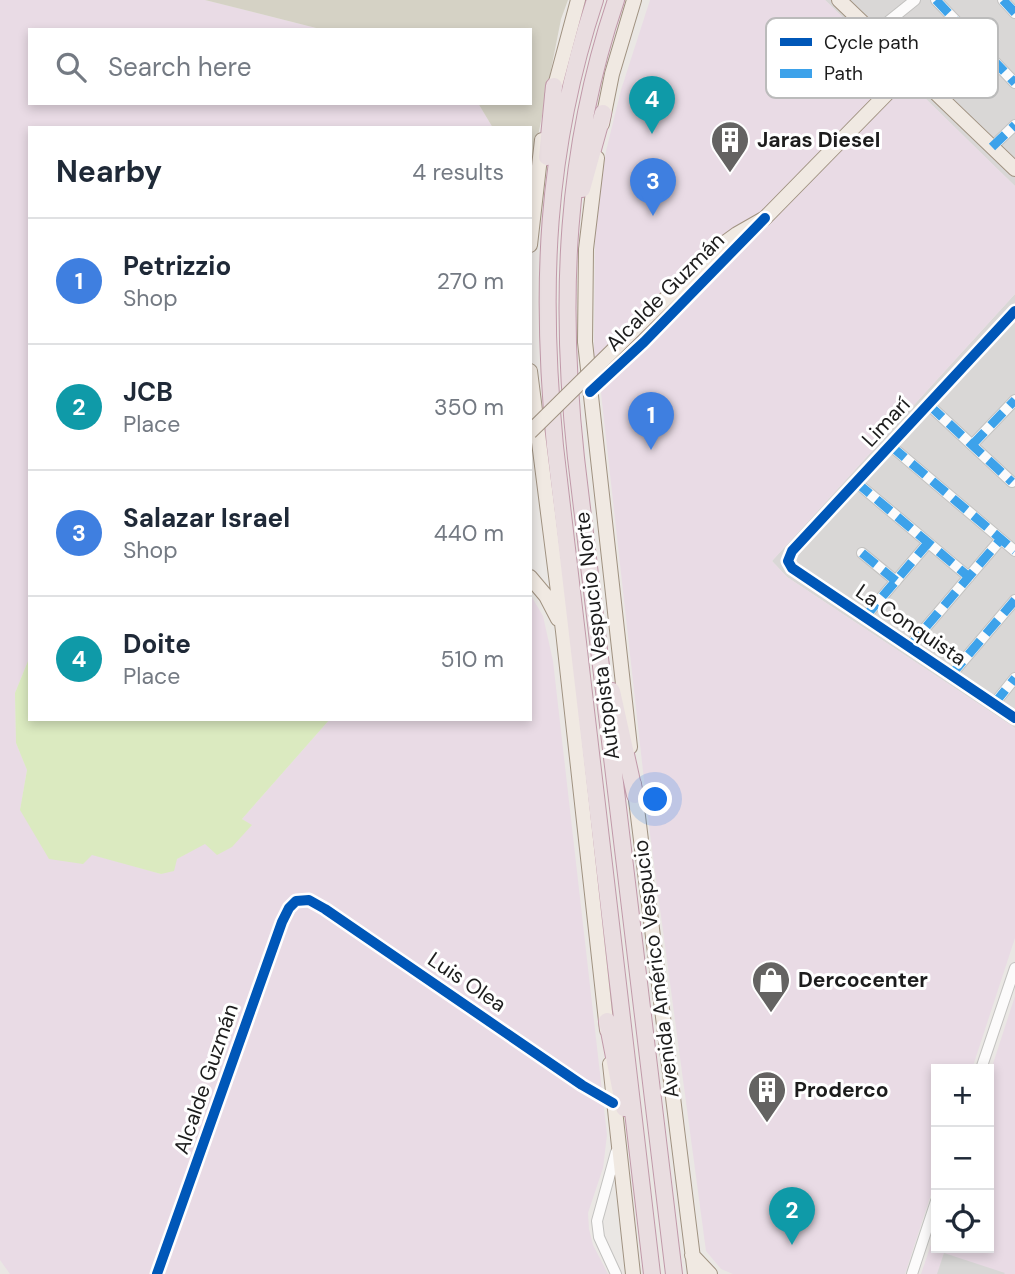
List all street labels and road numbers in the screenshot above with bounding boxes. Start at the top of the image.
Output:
street label: Alcalde Guzmán [600,227,730,357]
street label: Limarí [856,391,916,453]
street label: Autopista Vespucio Norte [568,510,626,762]
street label: La Conquista [850,578,972,672]
street label: Avenida Américo Vespucio [626,838,686,1100]
street label: Luis Olea [422,946,512,1018]
street label: Alcalde Guzmán [167,1000,245,1158]

